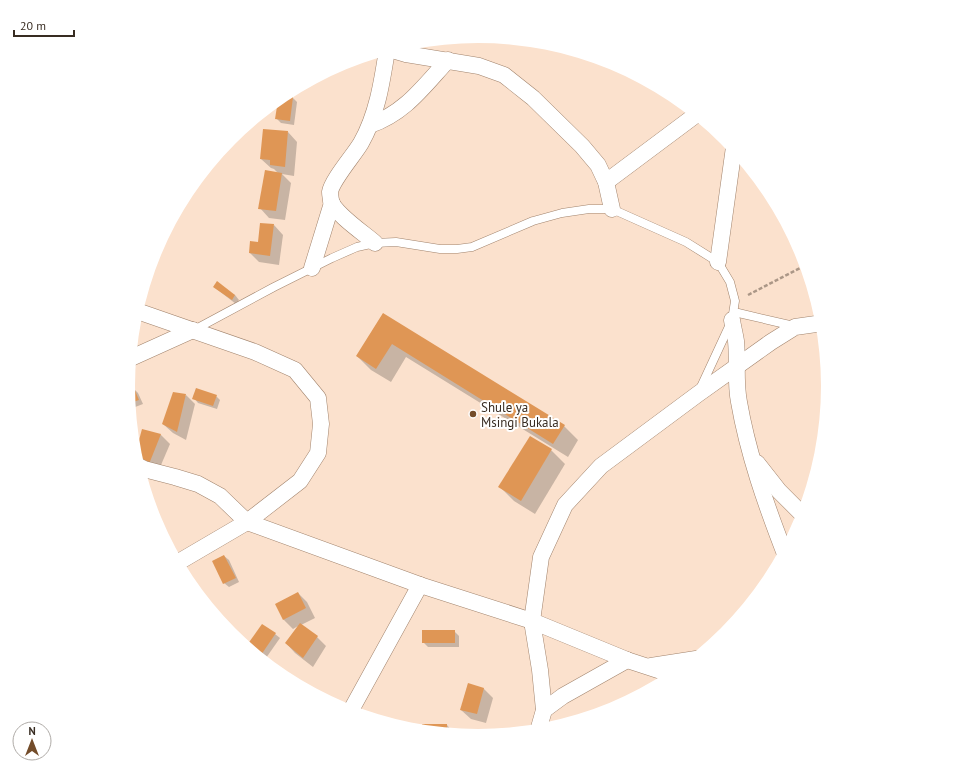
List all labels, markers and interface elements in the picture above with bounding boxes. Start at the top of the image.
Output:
scale bar [14,12,74,38]
text: 20 m [20,18,46,33]
place label: Shule ya Msingi Bukala [481,399,559,431]
marker: Shule ya Msingi Bukala [468,409,478,419]
north arrow [12,721,52,761]
text: N [28,724,36,738]

